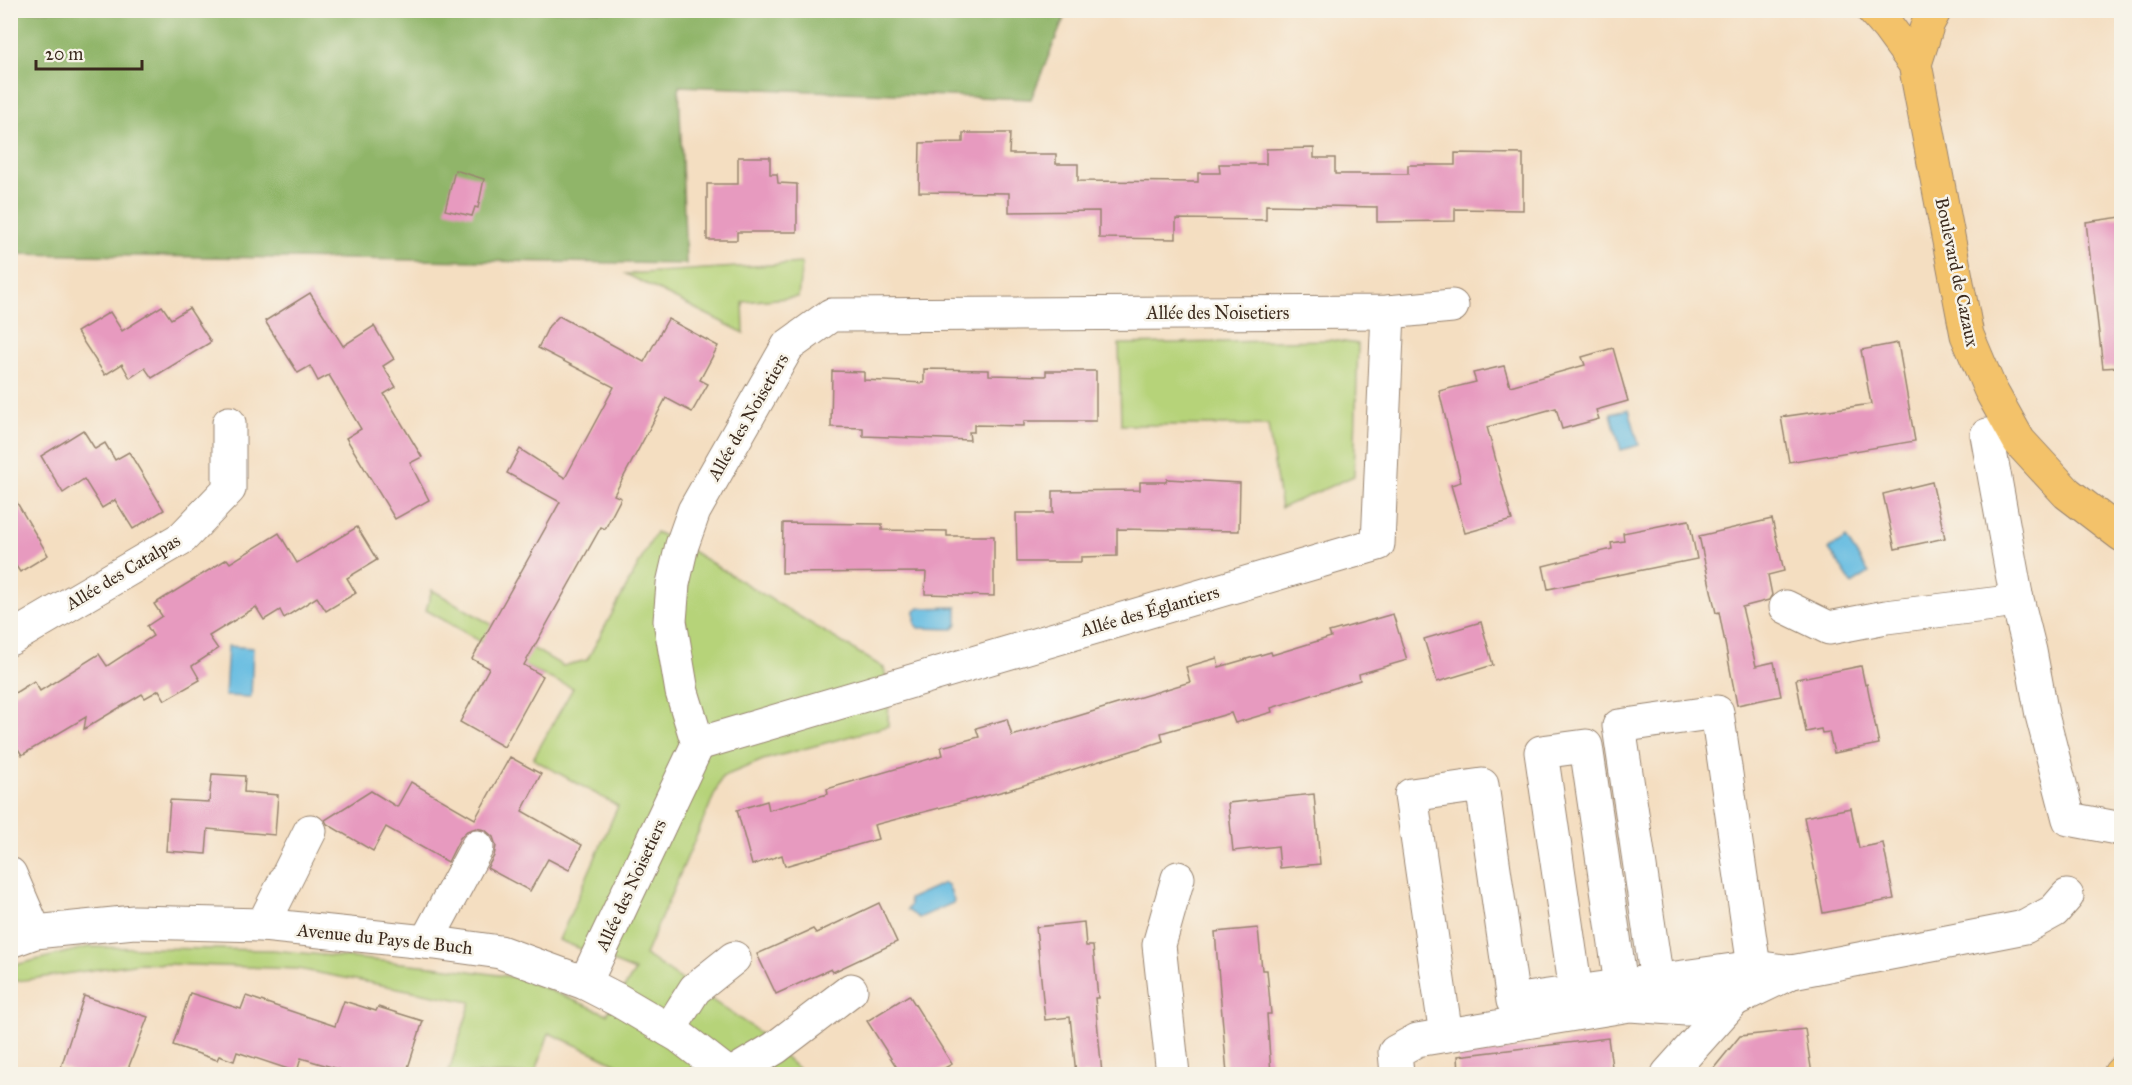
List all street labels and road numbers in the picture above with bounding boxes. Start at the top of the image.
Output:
street label: Boulevard de Cazaux [1930,195,1984,349]
street label: Allée des Noisetiers [1146,302,1289,324]
street label: Allée des Noisetiers [702,350,793,485]
street label: Allée des Catalpas [61,529,184,615]
street label: Allée des Églantiers [1077,579,1222,643]
street label: Allée des Noisetiers [590,816,671,955]
street label: Avenue du Pays de Buch [295,919,474,959]

